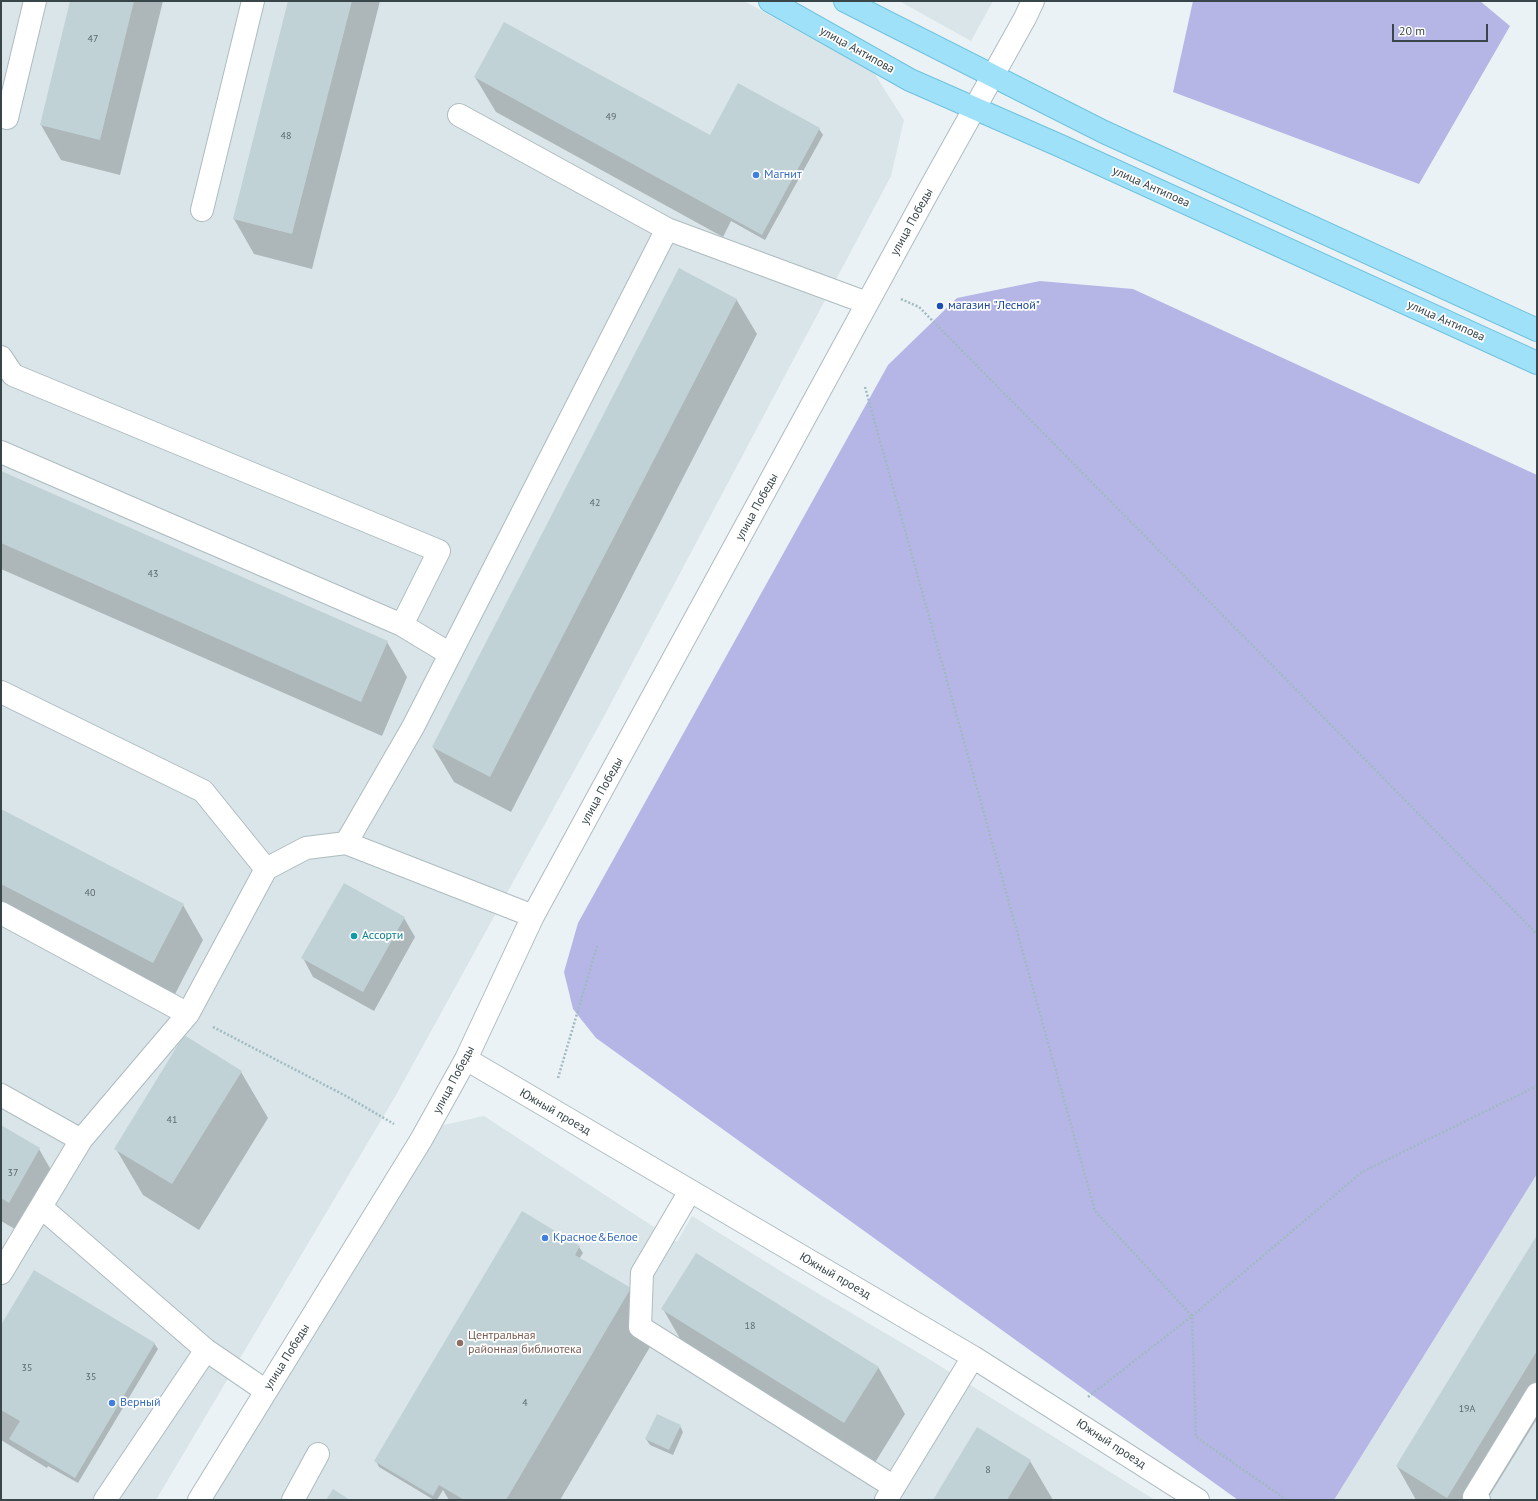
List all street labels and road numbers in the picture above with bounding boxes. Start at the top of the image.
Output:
street label: улица Антипова [817,23,897,77]
street label: улица Антипова [1110,163,1192,211]
street label: улица Победы [888,186,936,258]
street label: улица Антипова [1405,297,1487,345]
street label: улица Победы [733,471,781,543]
street label: улица Победы [578,755,626,827]
street label: улица Победы [430,1044,478,1116]
street label: Южный проезд [517,1086,593,1138]
street label: Южный проезд [797,1250,873,1302]
street label: улица Победы [261,1321,313,1393]
street label: Южный проезд [1074,1416,1148,1472]

